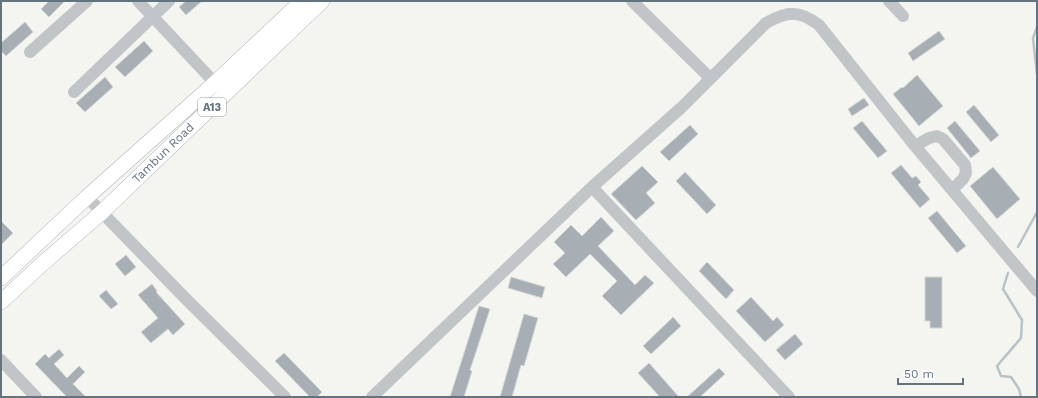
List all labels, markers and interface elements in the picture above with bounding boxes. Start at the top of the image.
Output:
road number: A13 [198,98,226,116]
street label: Tambun Road [129,120,197,186]
scale bar [898,360,963,386]
text: 50 m [904,367,934,381]

